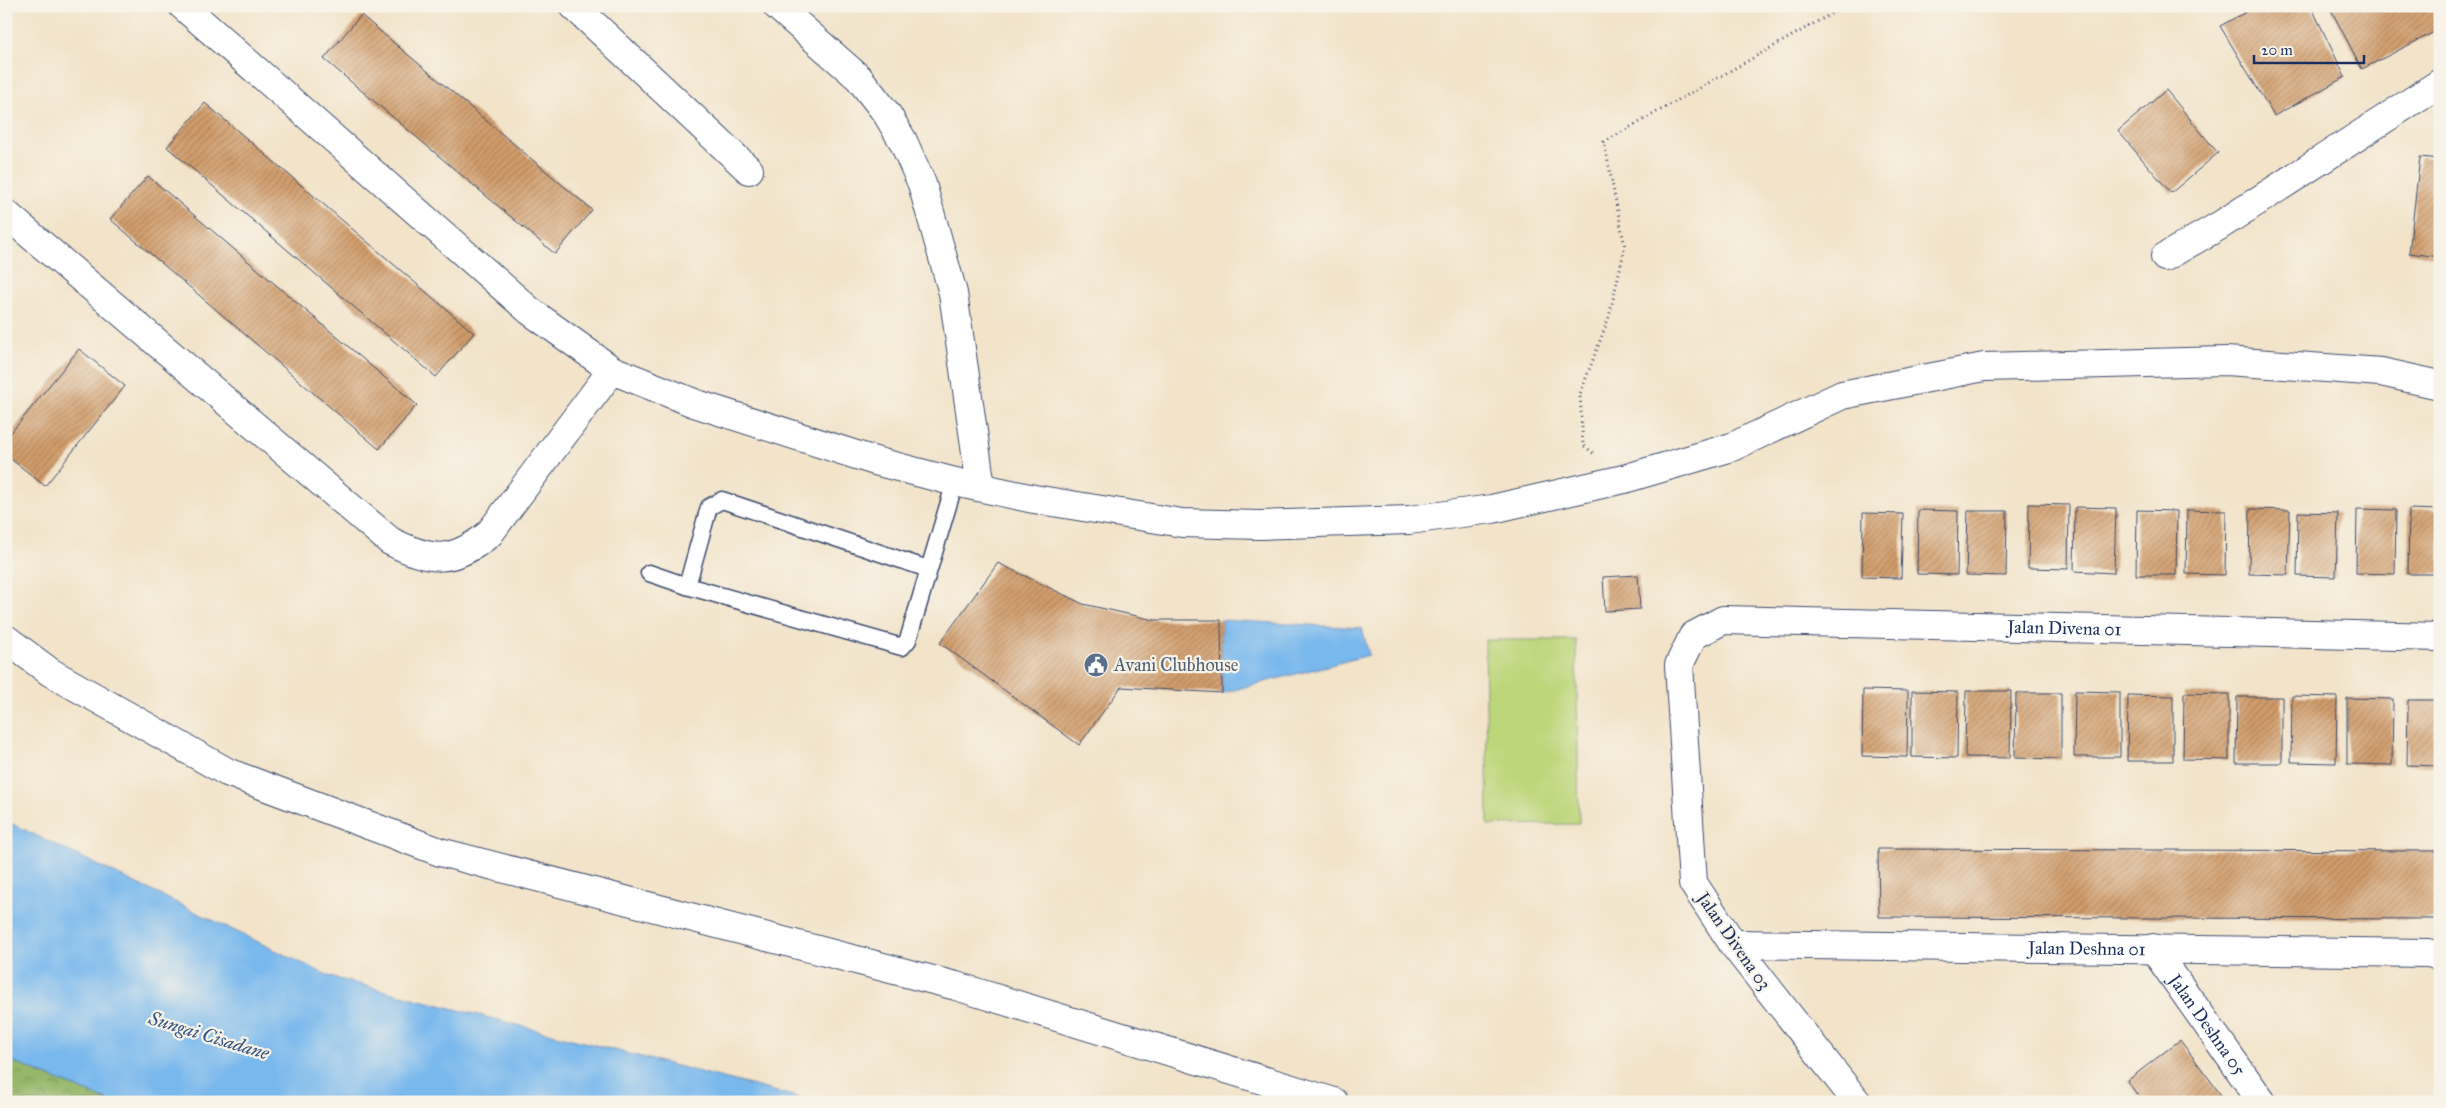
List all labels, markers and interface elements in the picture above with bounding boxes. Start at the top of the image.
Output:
scale bar [2254,32,2364,64]
text: 20 m [2261,41,2293,59]
street label: Jalan Divena 01 [2005,616,2122,640]
public building icon: Avani Clubhouse [1083,652,1109,678]
place label: Avani Clubhouse [1113,654,1238,676]
street label: Jalan Divena 03 [1690,886,1776,995]
street label: Jalan Deshna 01 [2026,937,2146,960]
street label: Jalan Deshna 05 [2162,968,2251,1080]
water label: Sungai Cisadane [145,1006,273,1065]

